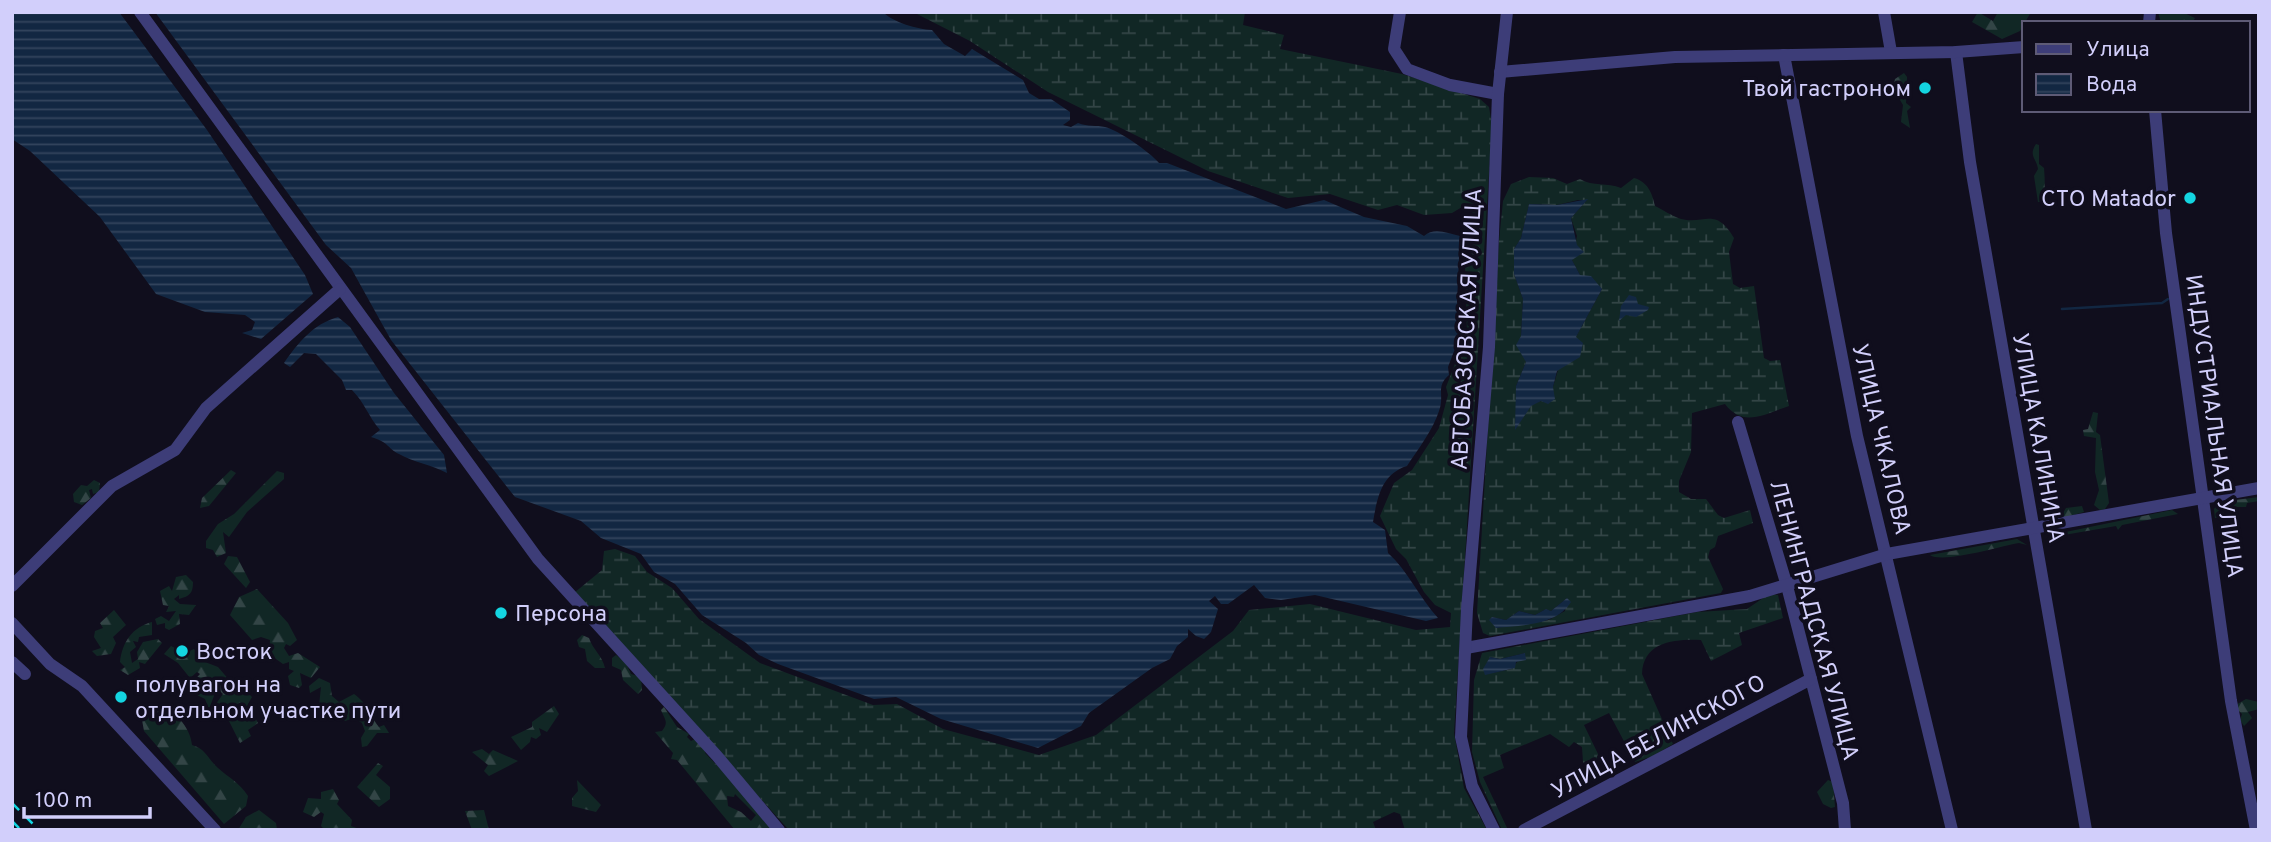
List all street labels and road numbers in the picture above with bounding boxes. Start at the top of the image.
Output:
street label: АВТОБАЗОВСКАЯ УЛИЦА [1447,187,1490,471]
street label: ИНДУСТРИАЛЬНАЯ УЛИЦА [2177,273,2248,580]
street label: УЛИЦА КАЛИНИНА [2004,331,2069,546]
street label: УЛИЦА ЧКАЛОВА [1843,341,1916,538]
street label: ЛЕНИНГРАДСКАЯ УЛИЦА [1761,477,1864,764]
street label: УЛИЦА БЕЛИНСКОГО [1547,669,1771,807]

